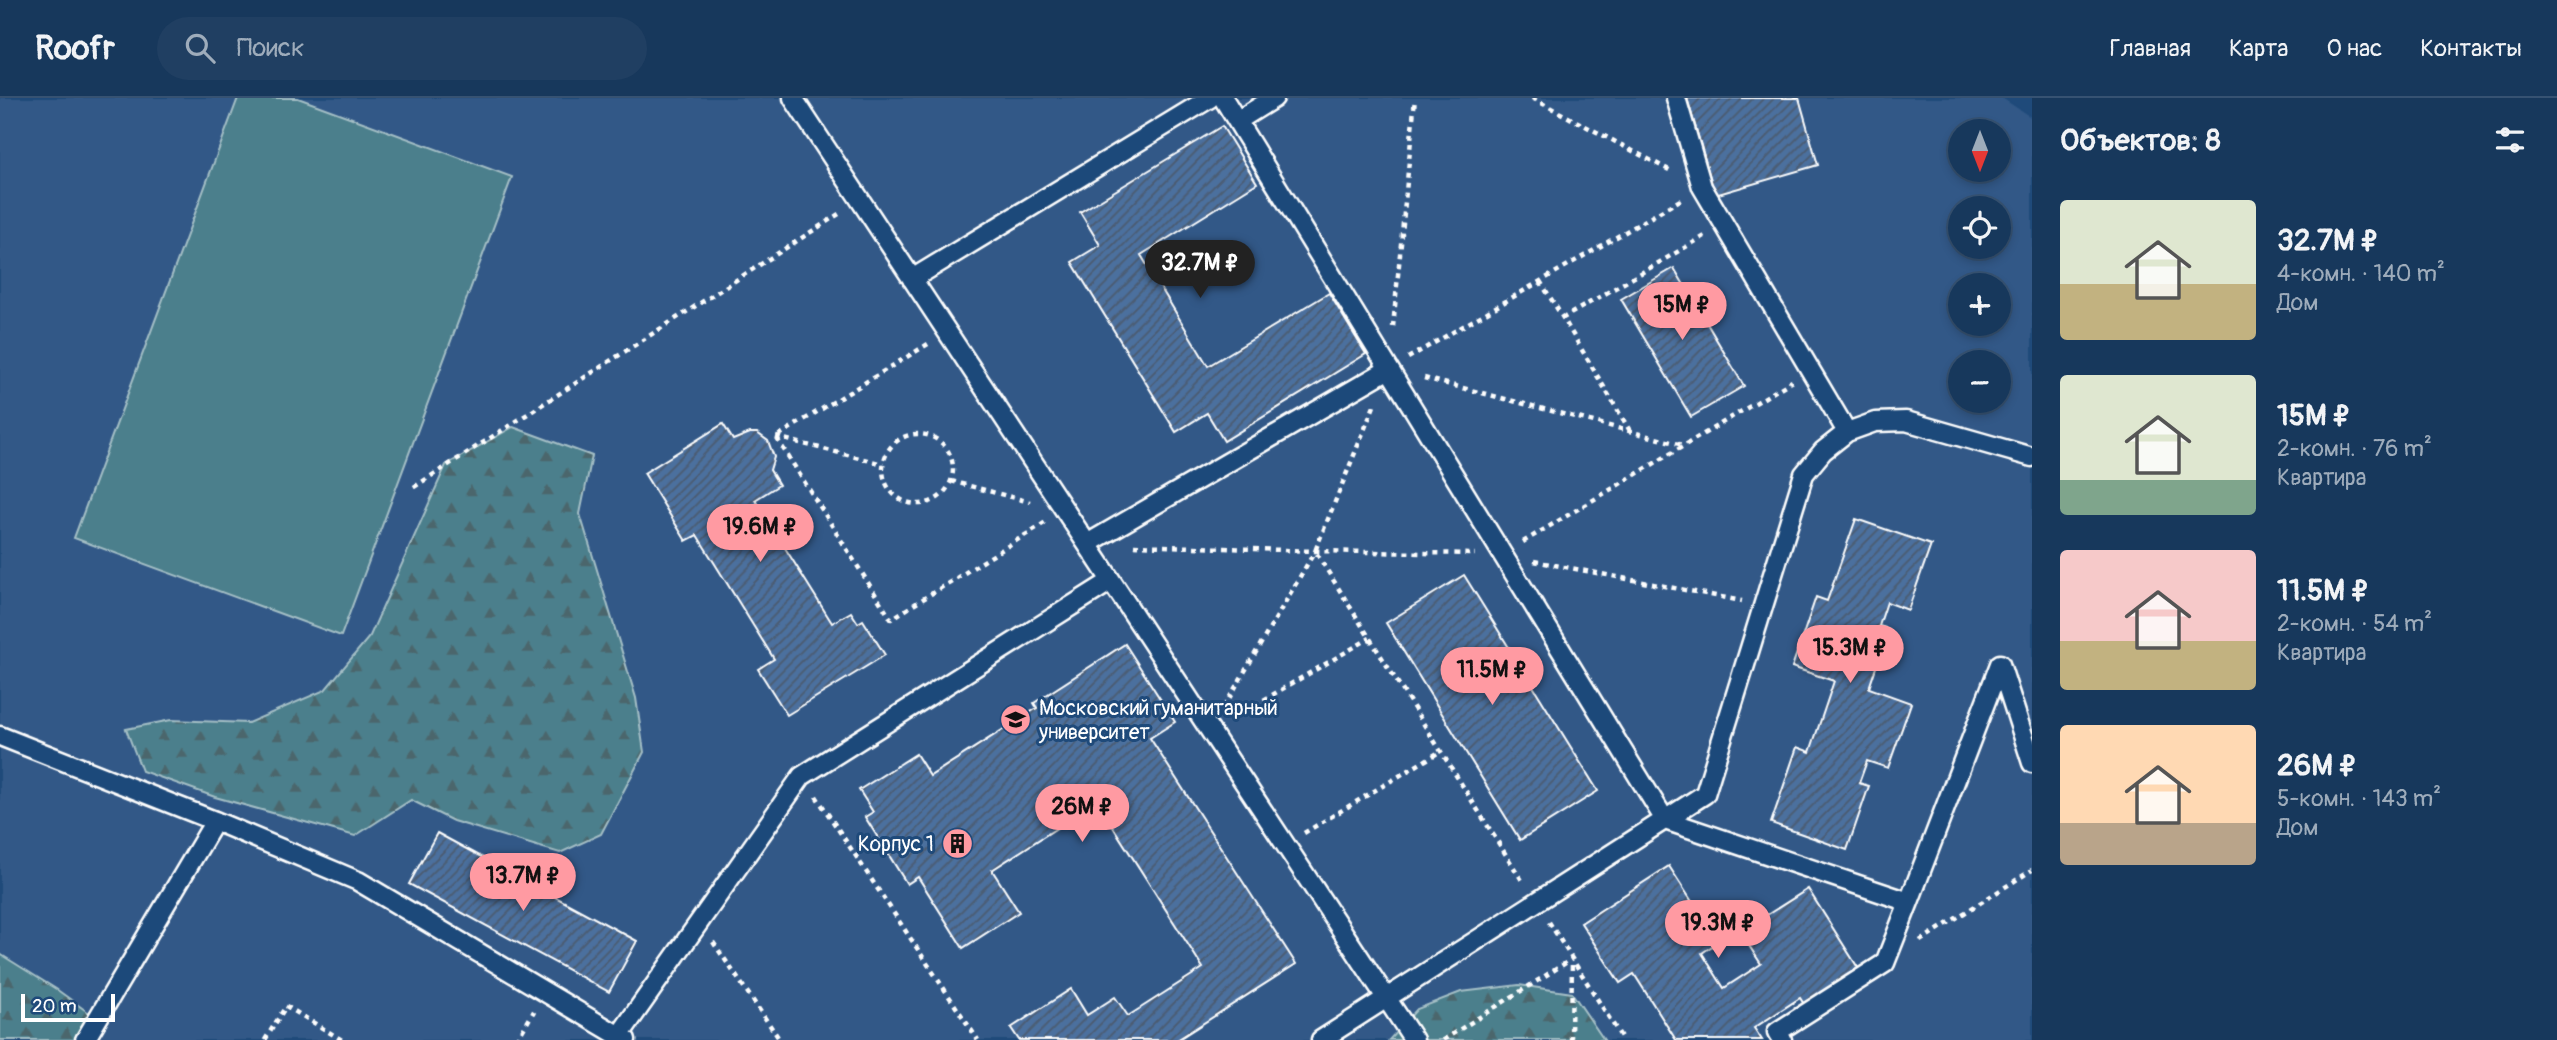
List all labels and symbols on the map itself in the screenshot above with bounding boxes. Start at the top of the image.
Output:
north arrow [1948,119,2011,182]
pin: 32.7M ₽ [1135,240,1265,300]
pin: 15M ₽ [1633,282,1731,342]
pin: 19.6M ₽ [695,504,825,564]
pin: 15.3M ₽ [1785,626,1915,685]
pin: 11.5M ₽ [1427,648,1557,707]
place label: Московский гуманитарный университет [1038,695,1278,746]
school or university icon: Московский гуманитарный университет [999,703,1033,737]
pin: 26M ₽ [1033,784,1131,844]
building icon: Корпус 1 [940,827,974,861]
place label: Корпус 1 [858,831,934,858]
pin: 13.7M ₽ [458,854,588,913]
pin: 19.3M ₽ [1653,900,1783,960]
scale bar [21,991,116,1023]

